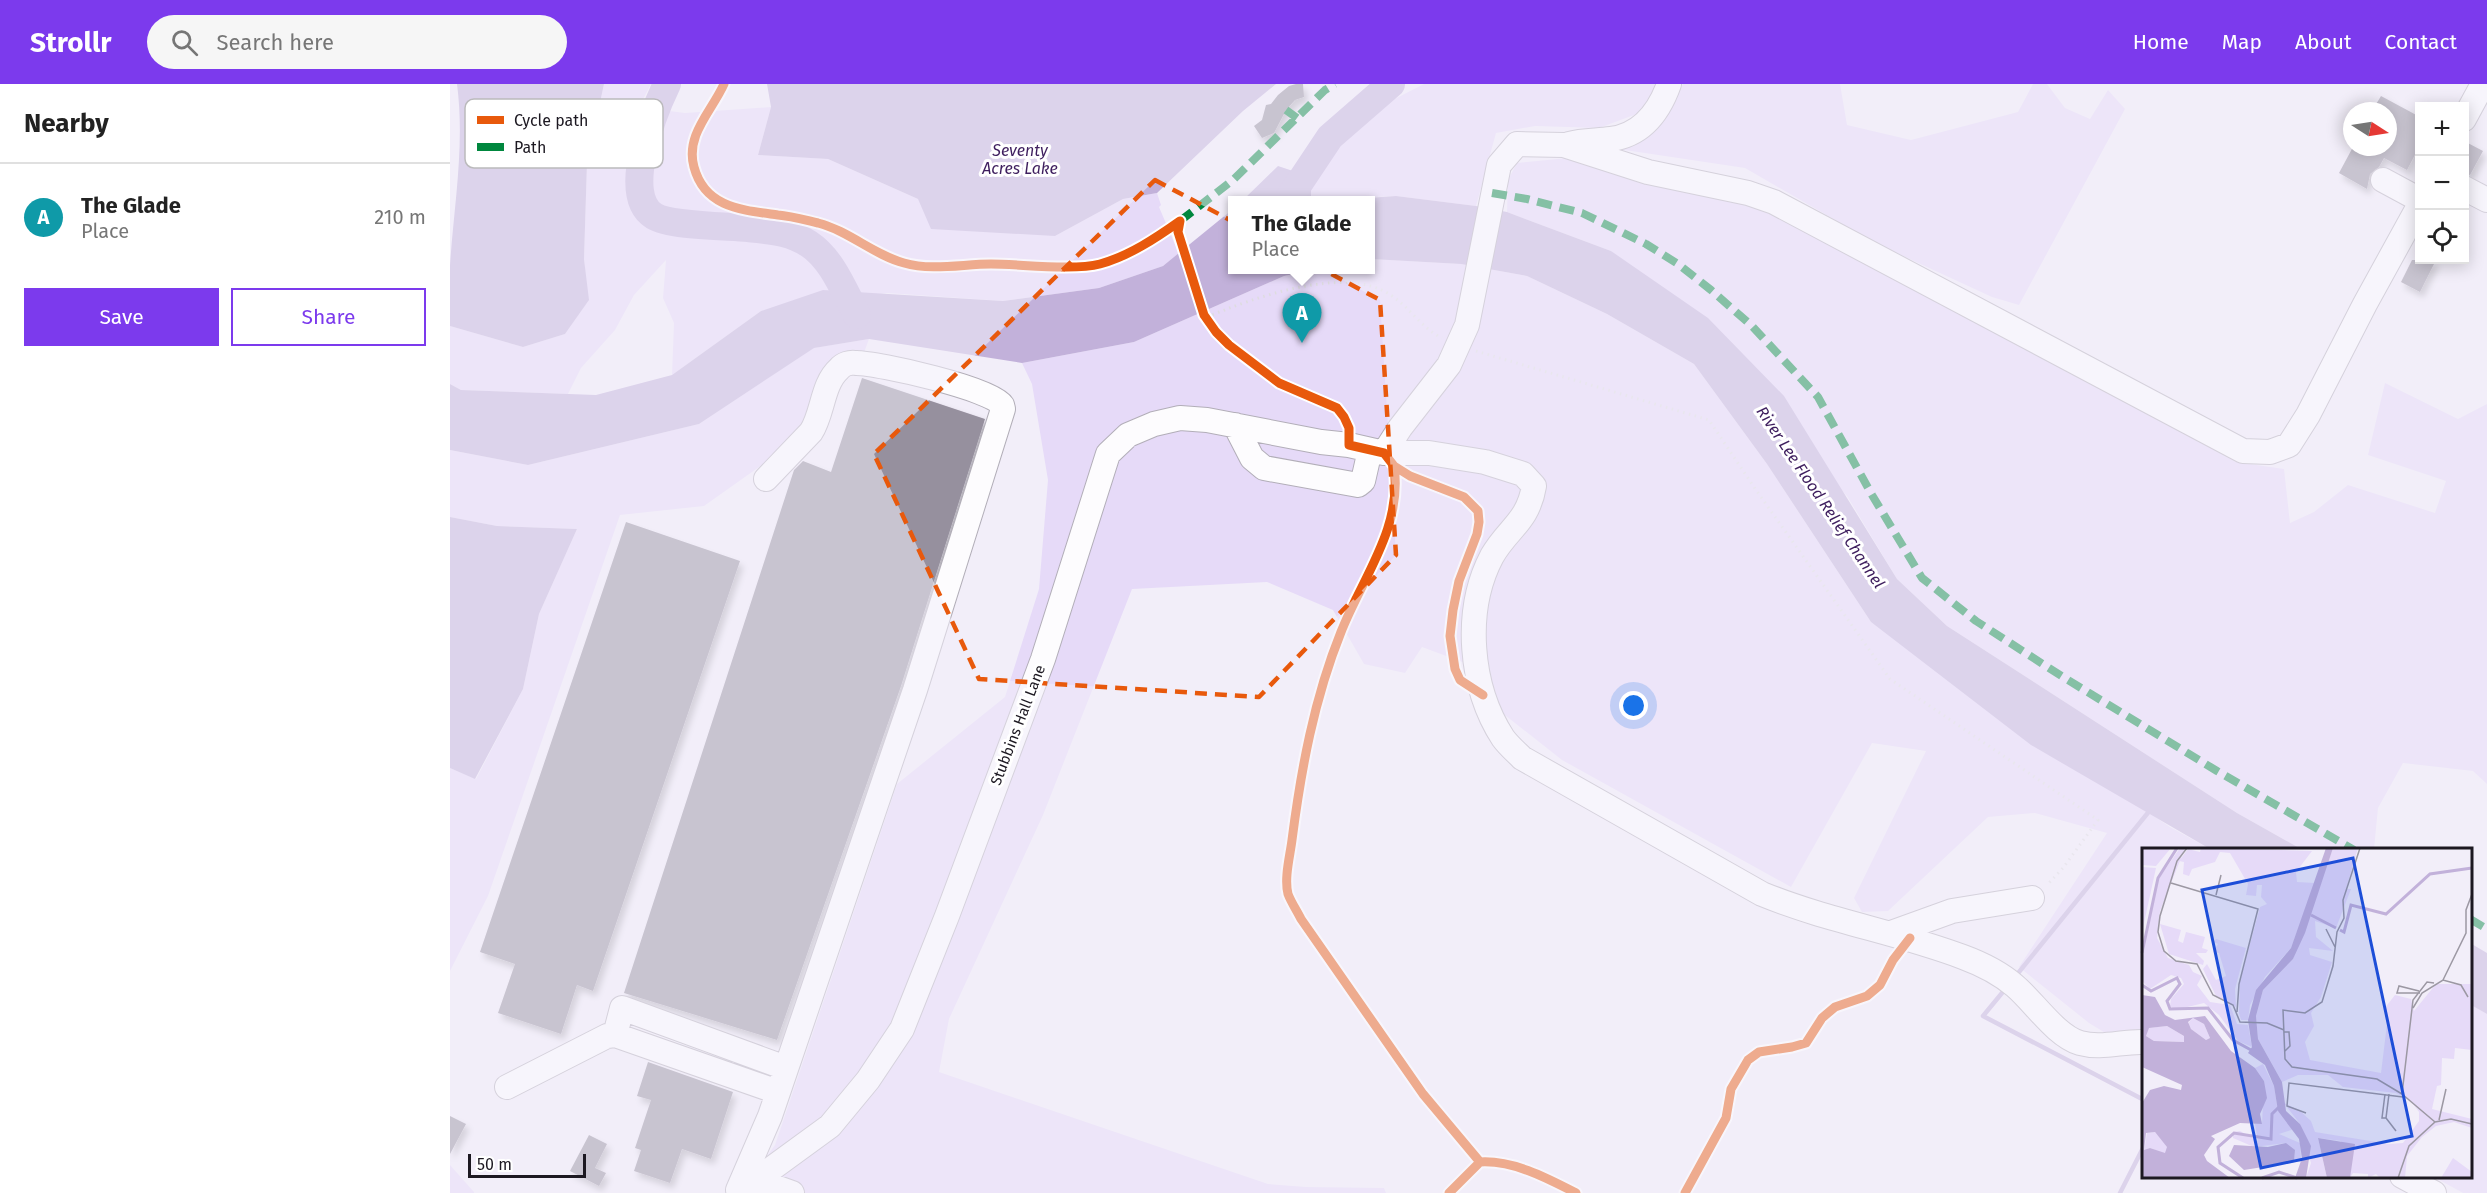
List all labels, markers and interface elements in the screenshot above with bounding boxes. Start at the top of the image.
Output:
search box [147,15,567,69]
text: Strollr [30,26,111,59]
icon: search [168,26,201,59]
text: Search here [216,29,334,56]
text: Home [2133,29,2189,55]
text: Map [2222,29,2262,55]
text: About [2295,29,2352,55]
text: Contact [2385,29,2457,55]
legend [465,99,663,168]
north arrow [2343,102,2397,156]
map controls [2415,102,2469,264]
button: + [2415,102,2469,156]
text: Nearby [24,108,109,139]
text: Cycle path [514,111,588,130]
text: Path [514,138,546,157]
water label: Seventy Acres Lake [981,141,1058,178]
button: − [2415,156,2469,210]
text: The Glade [81,192,181,219]
popup [1228,196,1375,274]
text: A [38,205,49,229]
text: 210 m [374,205,426,229]
text: The Glade [1252,210,1351,237]
button: locate [2415,210,2469,264]
text: Place [81,219,129,243]
text: Place [1252,237,1300,261]
button: Save [24,288,219,346]
button: Share [231,288,426,346]
pin: A [1282,294,1322,343]
water label: River Lee Flood Relief Channel [1752,403,1889,592]
street label: Stubbins Hall Lane [987,662,1049,788]
your location [1619,691,1648,720]
inset map [2142,848,2472,1178]
scale bar [468,1151,586,1178]
text: 50 m [477,1155,512,1174]

